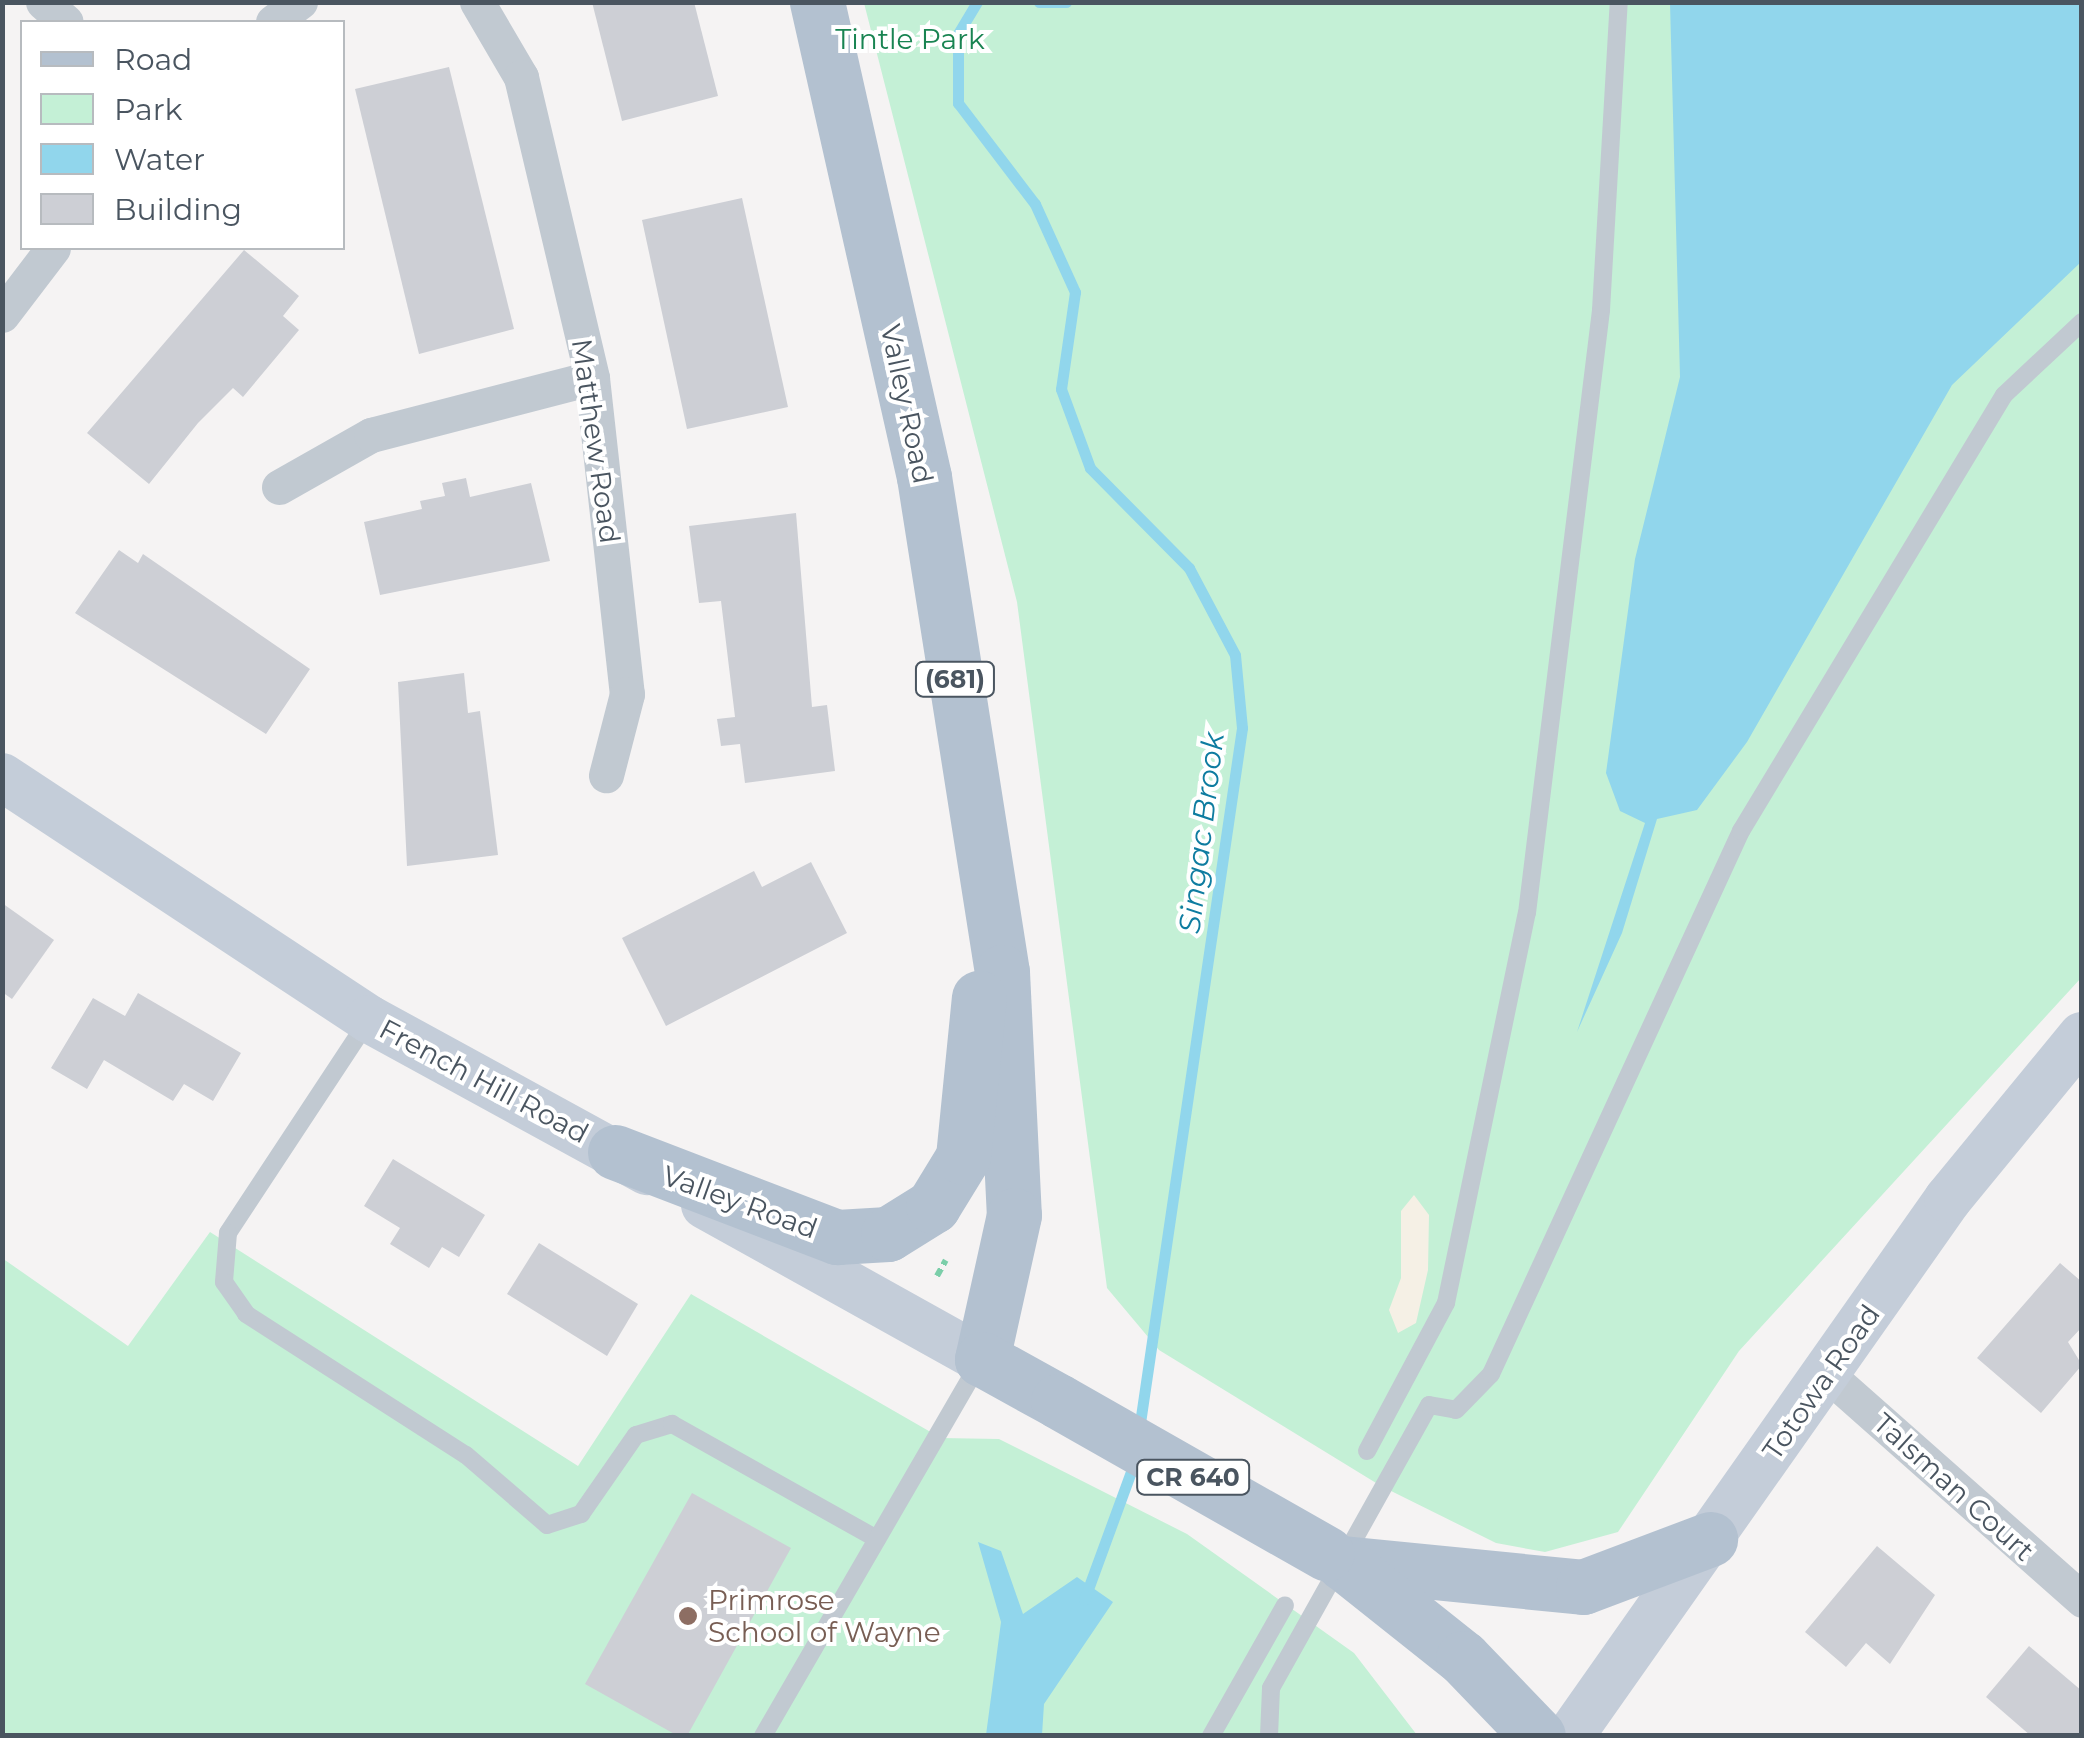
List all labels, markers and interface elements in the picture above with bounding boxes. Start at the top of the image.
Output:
legend [20,20,345,250]
park label: Tintle Park [835,22,985,56]
text: Road [114,41,192,78]
text: Park [114,91,183,128]
text: Water [114,141,205,178]
text: Building [114,191,242,228]
street label: Valley Road [874,321,940,487]
street label: Matthew Road [565,337,627,545]
road number: (681) [912,659,998,699]
water label: Singac Brook [1172,730,1232,936]
street label: French Hill Road [374,1012,594,1150]
street label: Valley Road [658,1159,822,1245]
street label: Totowa Road [1755,1298,1887,1466]
street label: Talsman Court [1867,1406,2041,1568]
road number: CR 640 [1136,1457,1250,1497]
place label: Primrose School of Wayne [708,1583,941,1649]
marker: Primrose School of Wayne [677,1605,699,1627]

